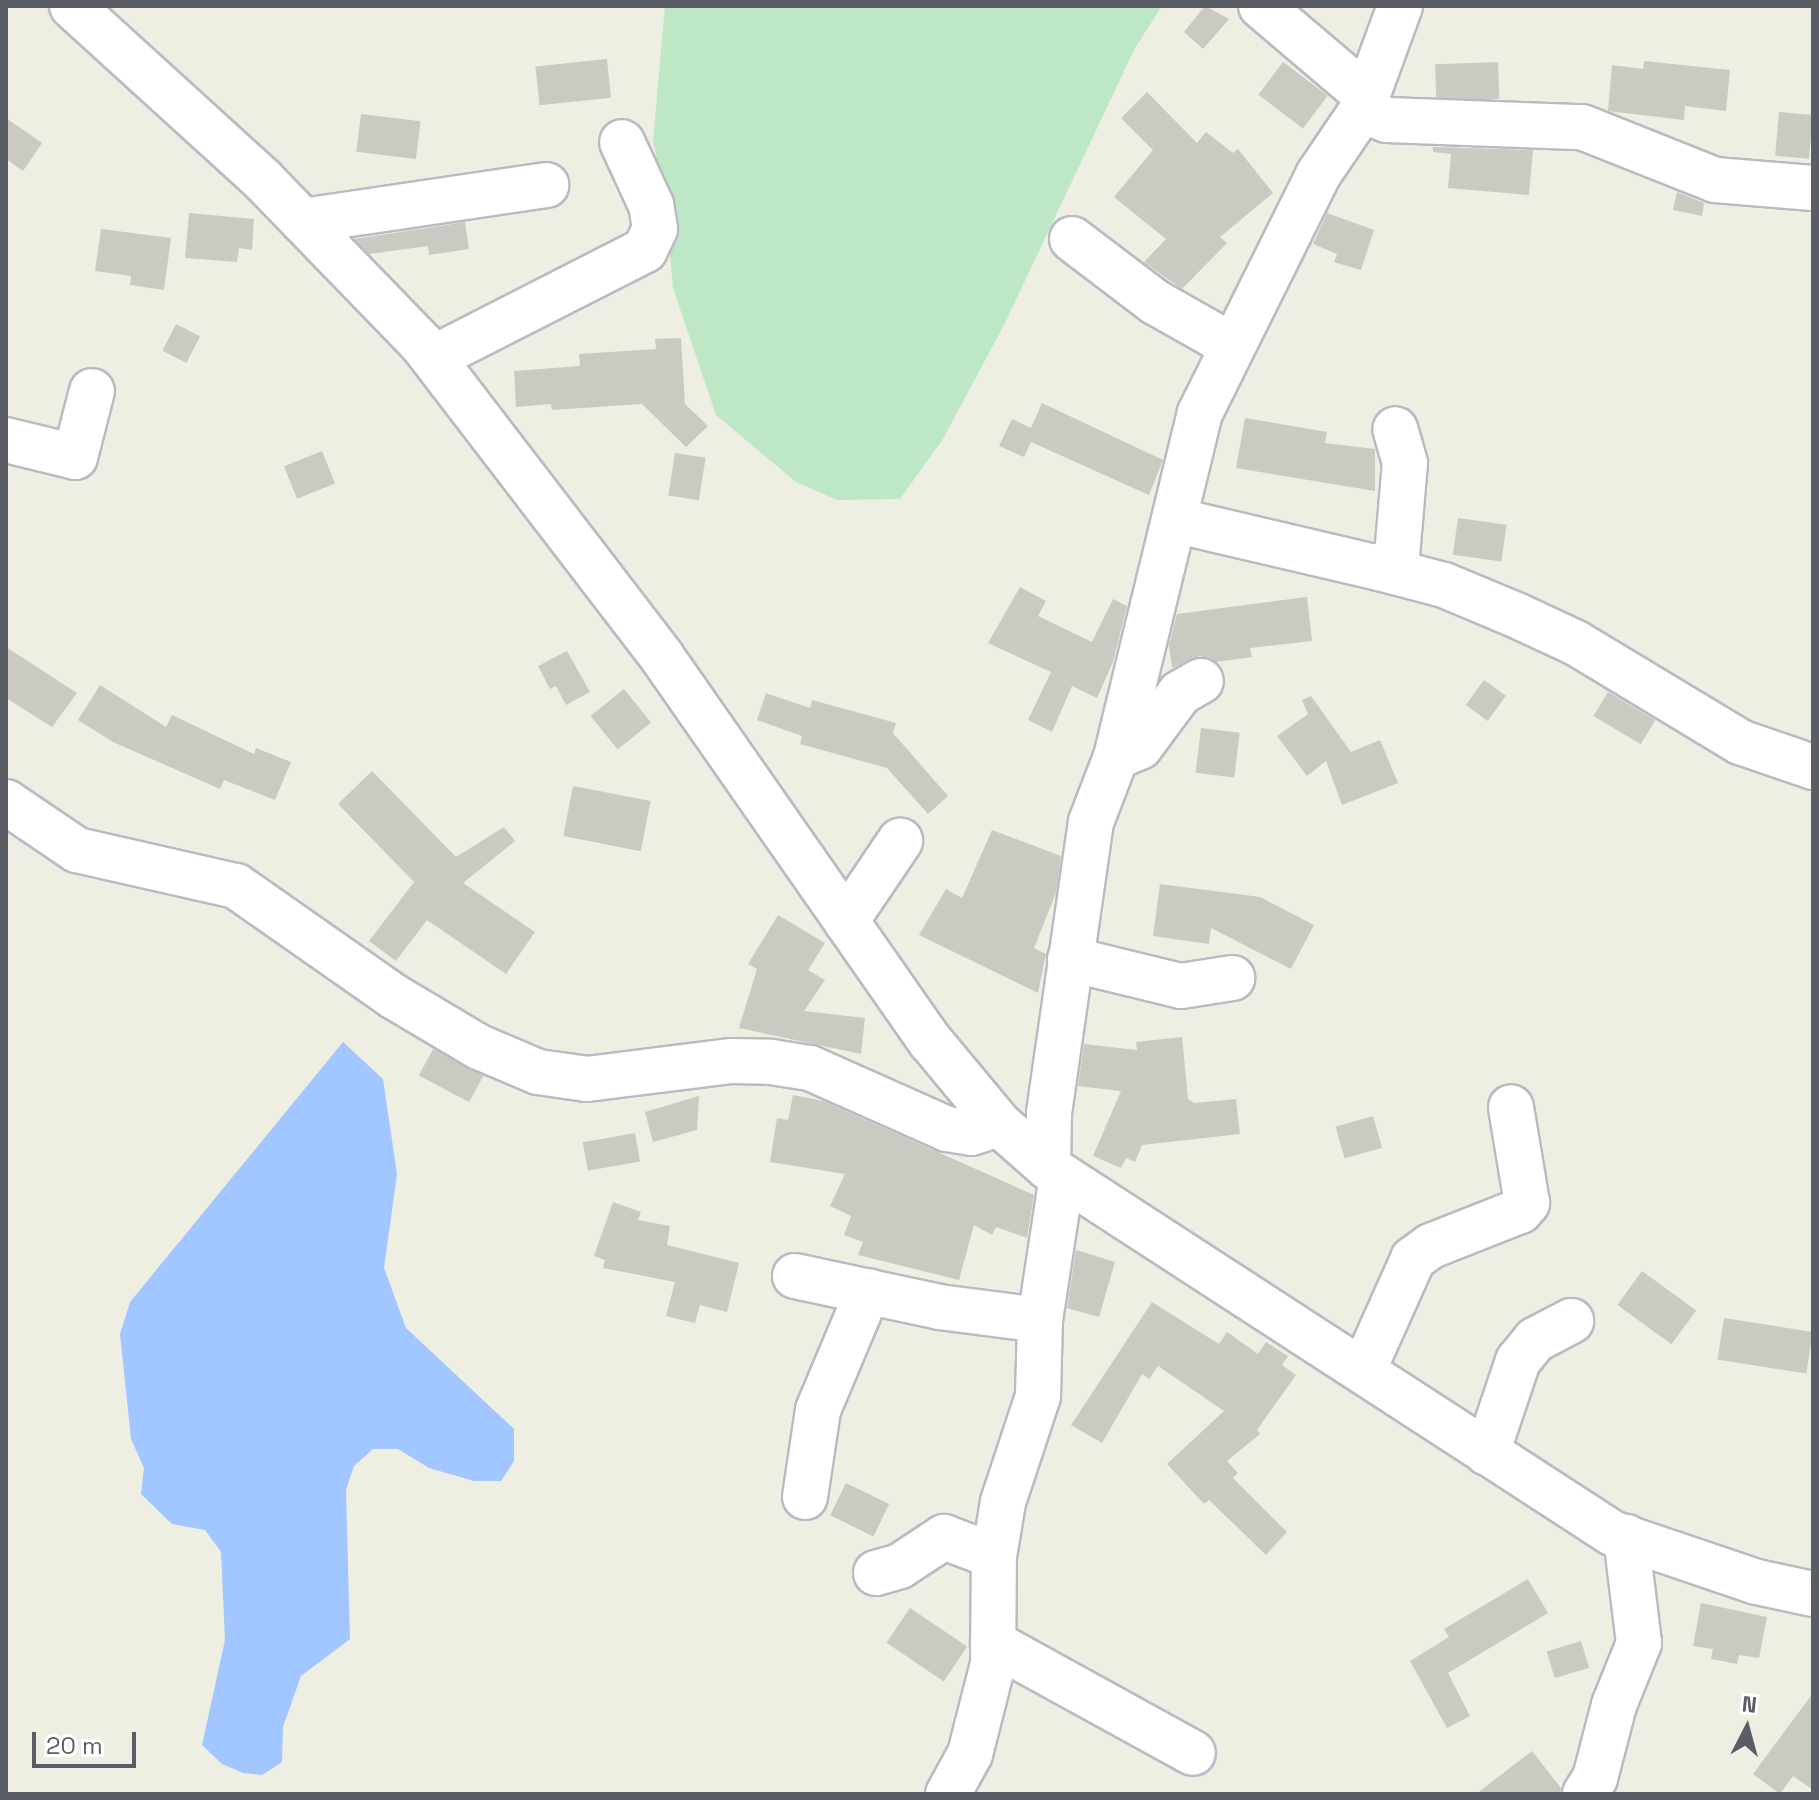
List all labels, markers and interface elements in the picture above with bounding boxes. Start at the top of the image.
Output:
north arrow [1707,1688,1787,1768]
text: N [1741,1689,1758,1719]
scale bar [36,1716,140,1766]
text: 20 m [46,1730,103,1761]

